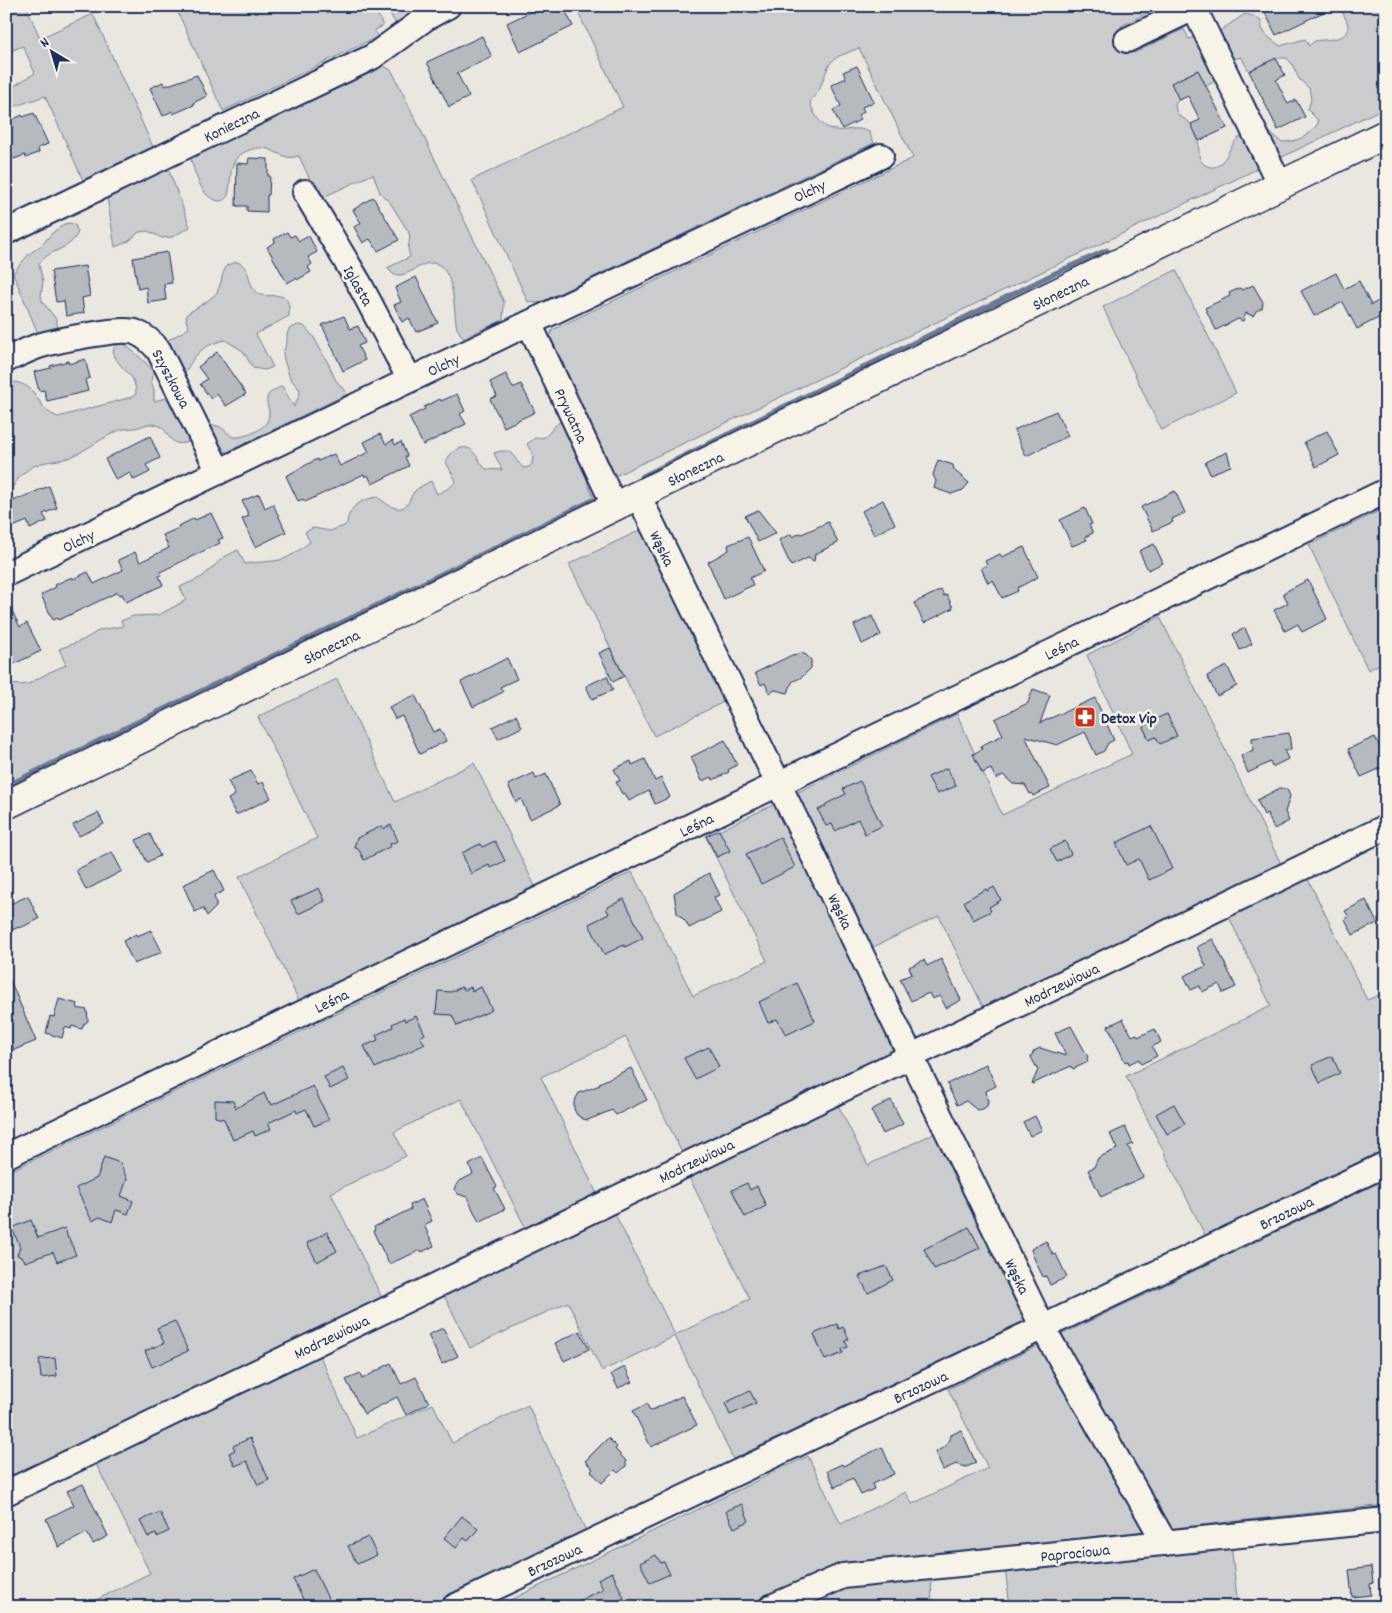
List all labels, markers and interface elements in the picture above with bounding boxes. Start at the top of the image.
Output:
north arrow [28,28,78,78]
text: N [36,33,54,53]
street label: Konieczna [200,103,264,150]
street label: Olchy [790,175,830,210]
street label: Iglasta [336,262,378,311]
street label: Słoneczna [1029,271,1094,318]
street label: Szyszkowa [145,346,195,413]
street label: Olchy [424,349,464,384]
street label: Prywatna [547,385,593,448]
street label: Słoneczna [664,447,729,494]
street label: Olchy [59,524,100,560]
street label: Wąska [642,527,679,571]
street label: Słoneczna [300,625,365,672]
street label: Leśna [1041,631,1083,667]
pharmacy icon: Detox Vip [1073,705,1097,729]
place label: Detox Vip [1101,708,1157,731]
street label: Leśna [676,808,718,844]
street label: Wąska [820,890,857,934]
street label: Modrzewiowa [1021,958,1104,1014]
street label: Leśna [311,984,353,1020]
street label: Modrzewiowa [656,1134,739,1190]
street label: Brzozowa [1256,1191,1319,1237]
street label: Wąska [997,1255,1034,1299]
street label: Modrzewiowa [291,1310,374,1366]
street label: Brzozowa [890,1365,953,1411]
street label: Brzozowa [524,1538,587,1584]
street label: Paprociowa [1039,1539,1112,1570]

